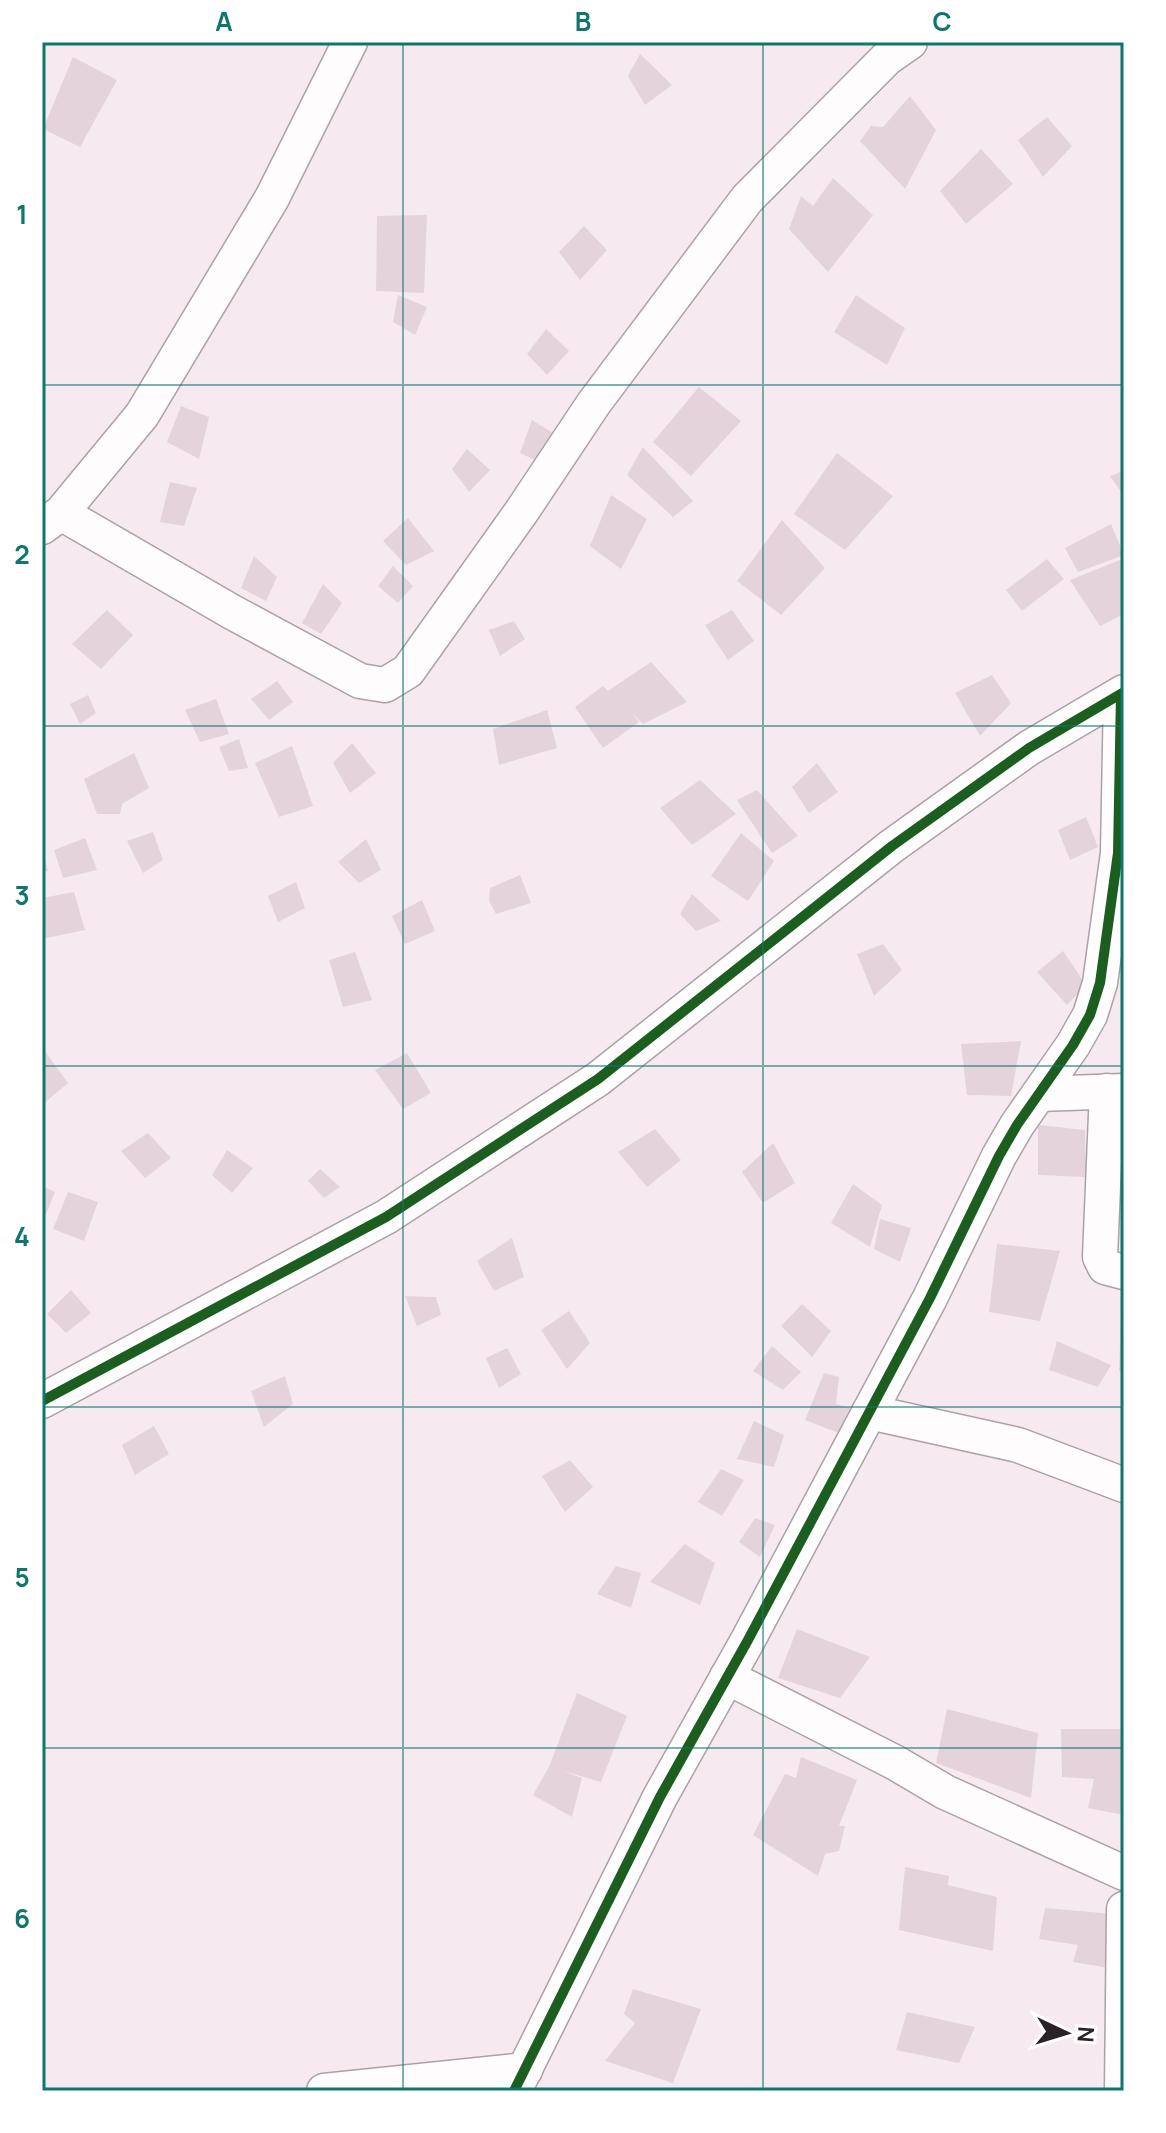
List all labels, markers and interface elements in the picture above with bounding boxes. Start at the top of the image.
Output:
text: A [215,3,233,39]
text: B [575,3,591,39]
text: C [932,3,952,39]
text: 1 [16,196,28,232]
text: 2 [14,536,30,572]
text: 3 [14,877,30,913]
text: 4 [14,1218,30,1254]
text: 5 [14,1559,30,1595]
text: 6 [14,1900,30,1936]
north arrow [1026,1993,1106,2073]
text: N [1070,2025,1101,2043]

